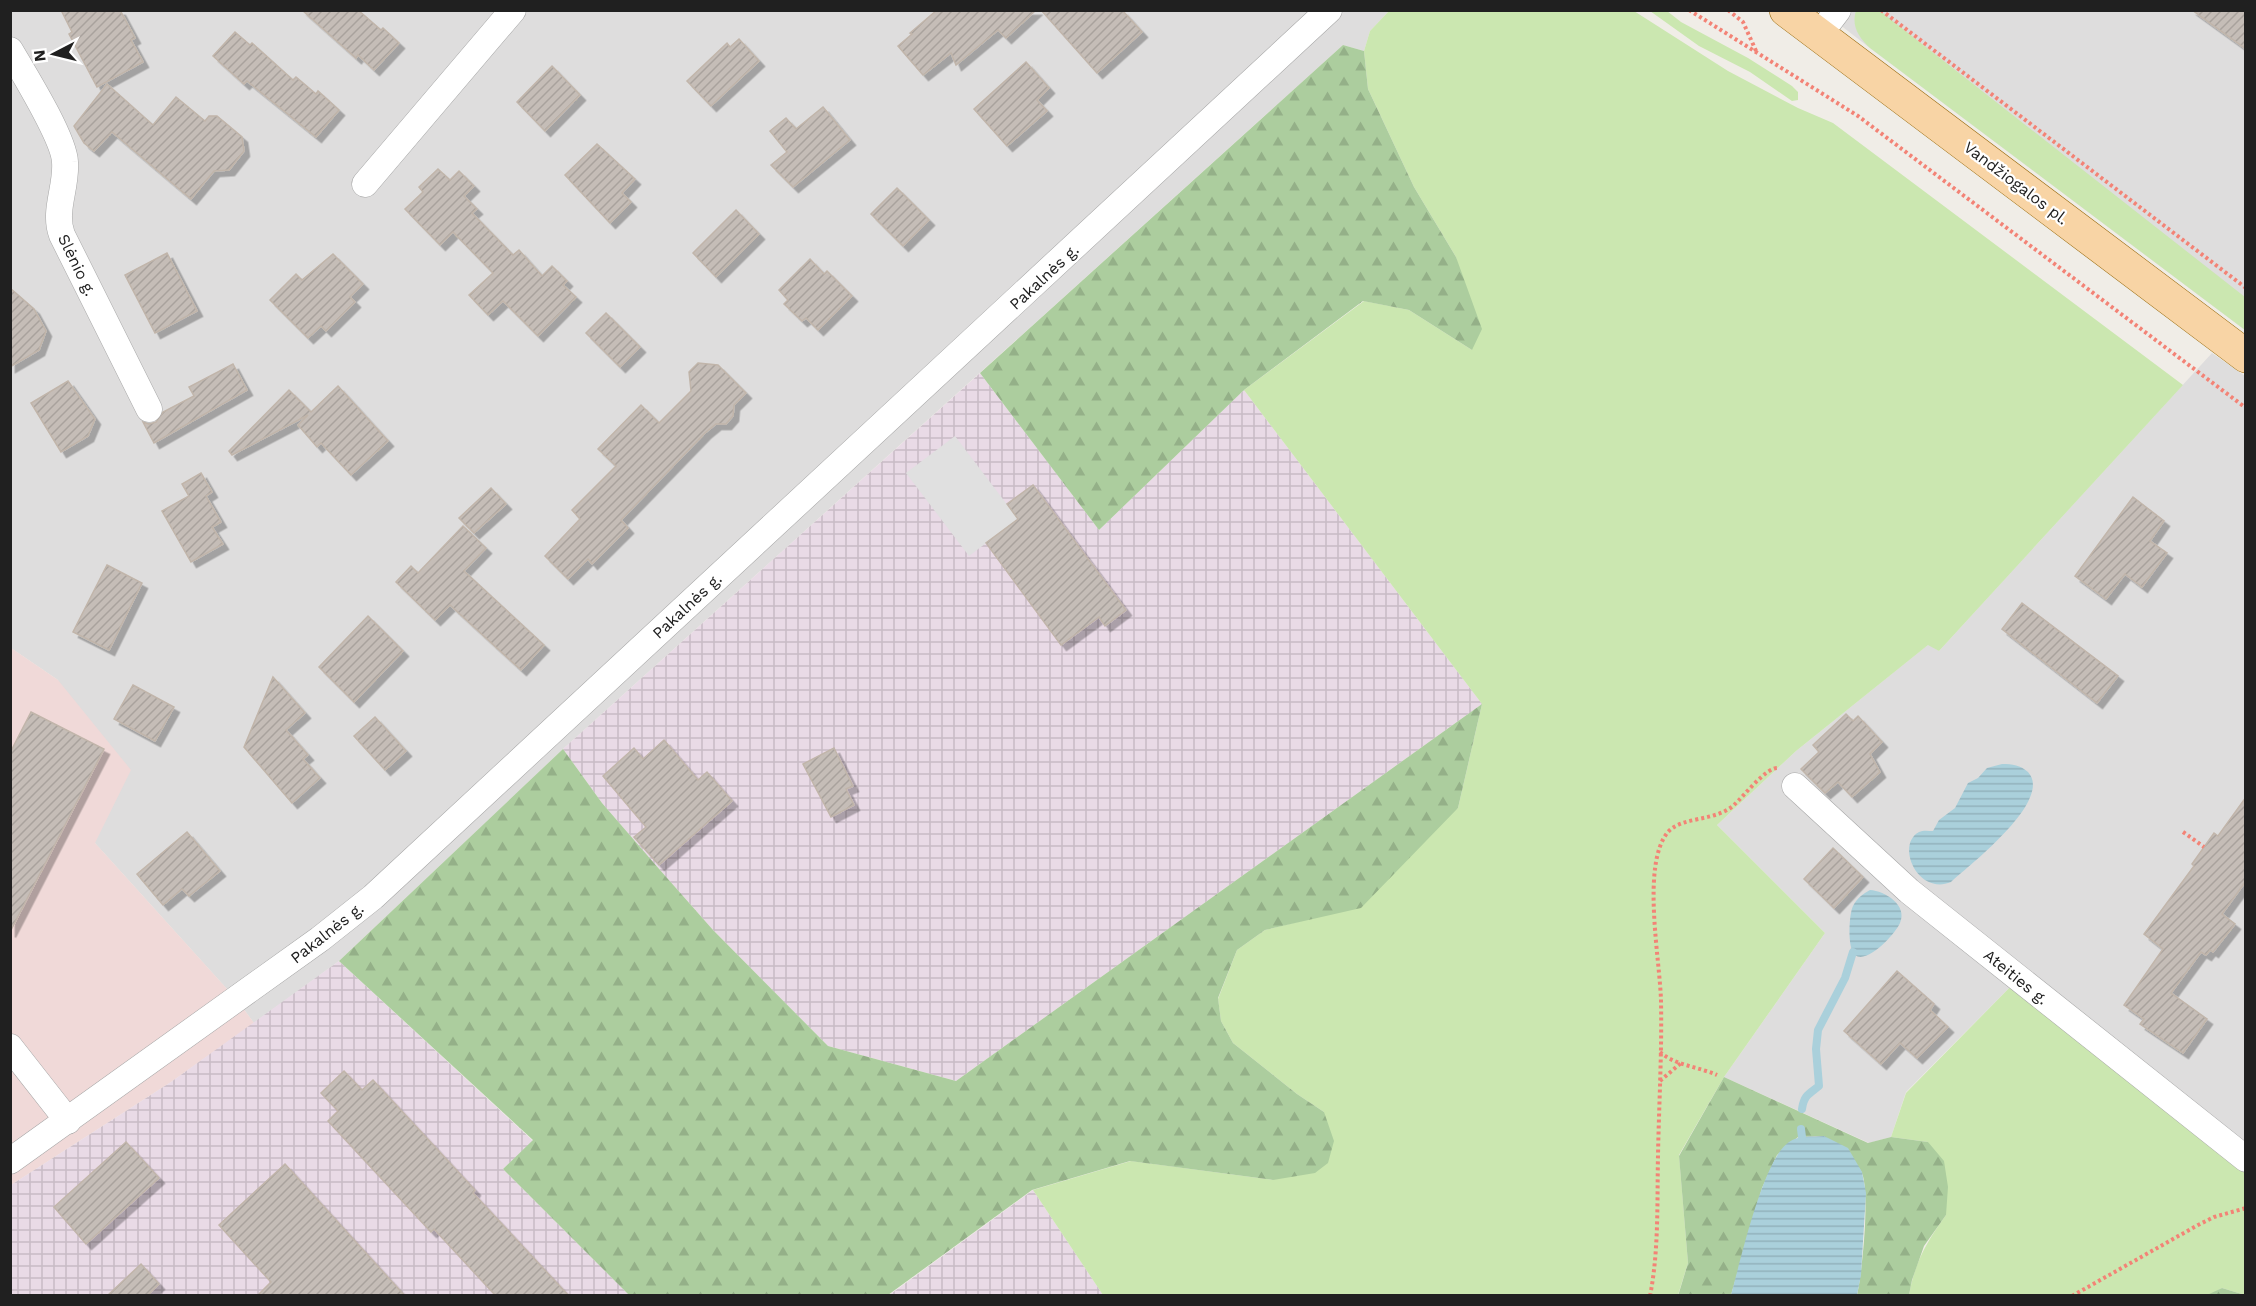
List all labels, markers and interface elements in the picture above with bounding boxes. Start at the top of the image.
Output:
north arrow [24,24,84,84]
text: N [29,49,50,63]
street label: Vandžiogalos pl. [1960,138,2072,228]
street label: Slėnio g. [54,231,100,299]
street label: Pakalnės g. [1006,240,1082,314]
street label: Pakalnės g. [649,569,725,643]
street label: Pakalnės g. [287,899,367,967]
street label: Ateities g. [1980,945,2052,1009]

